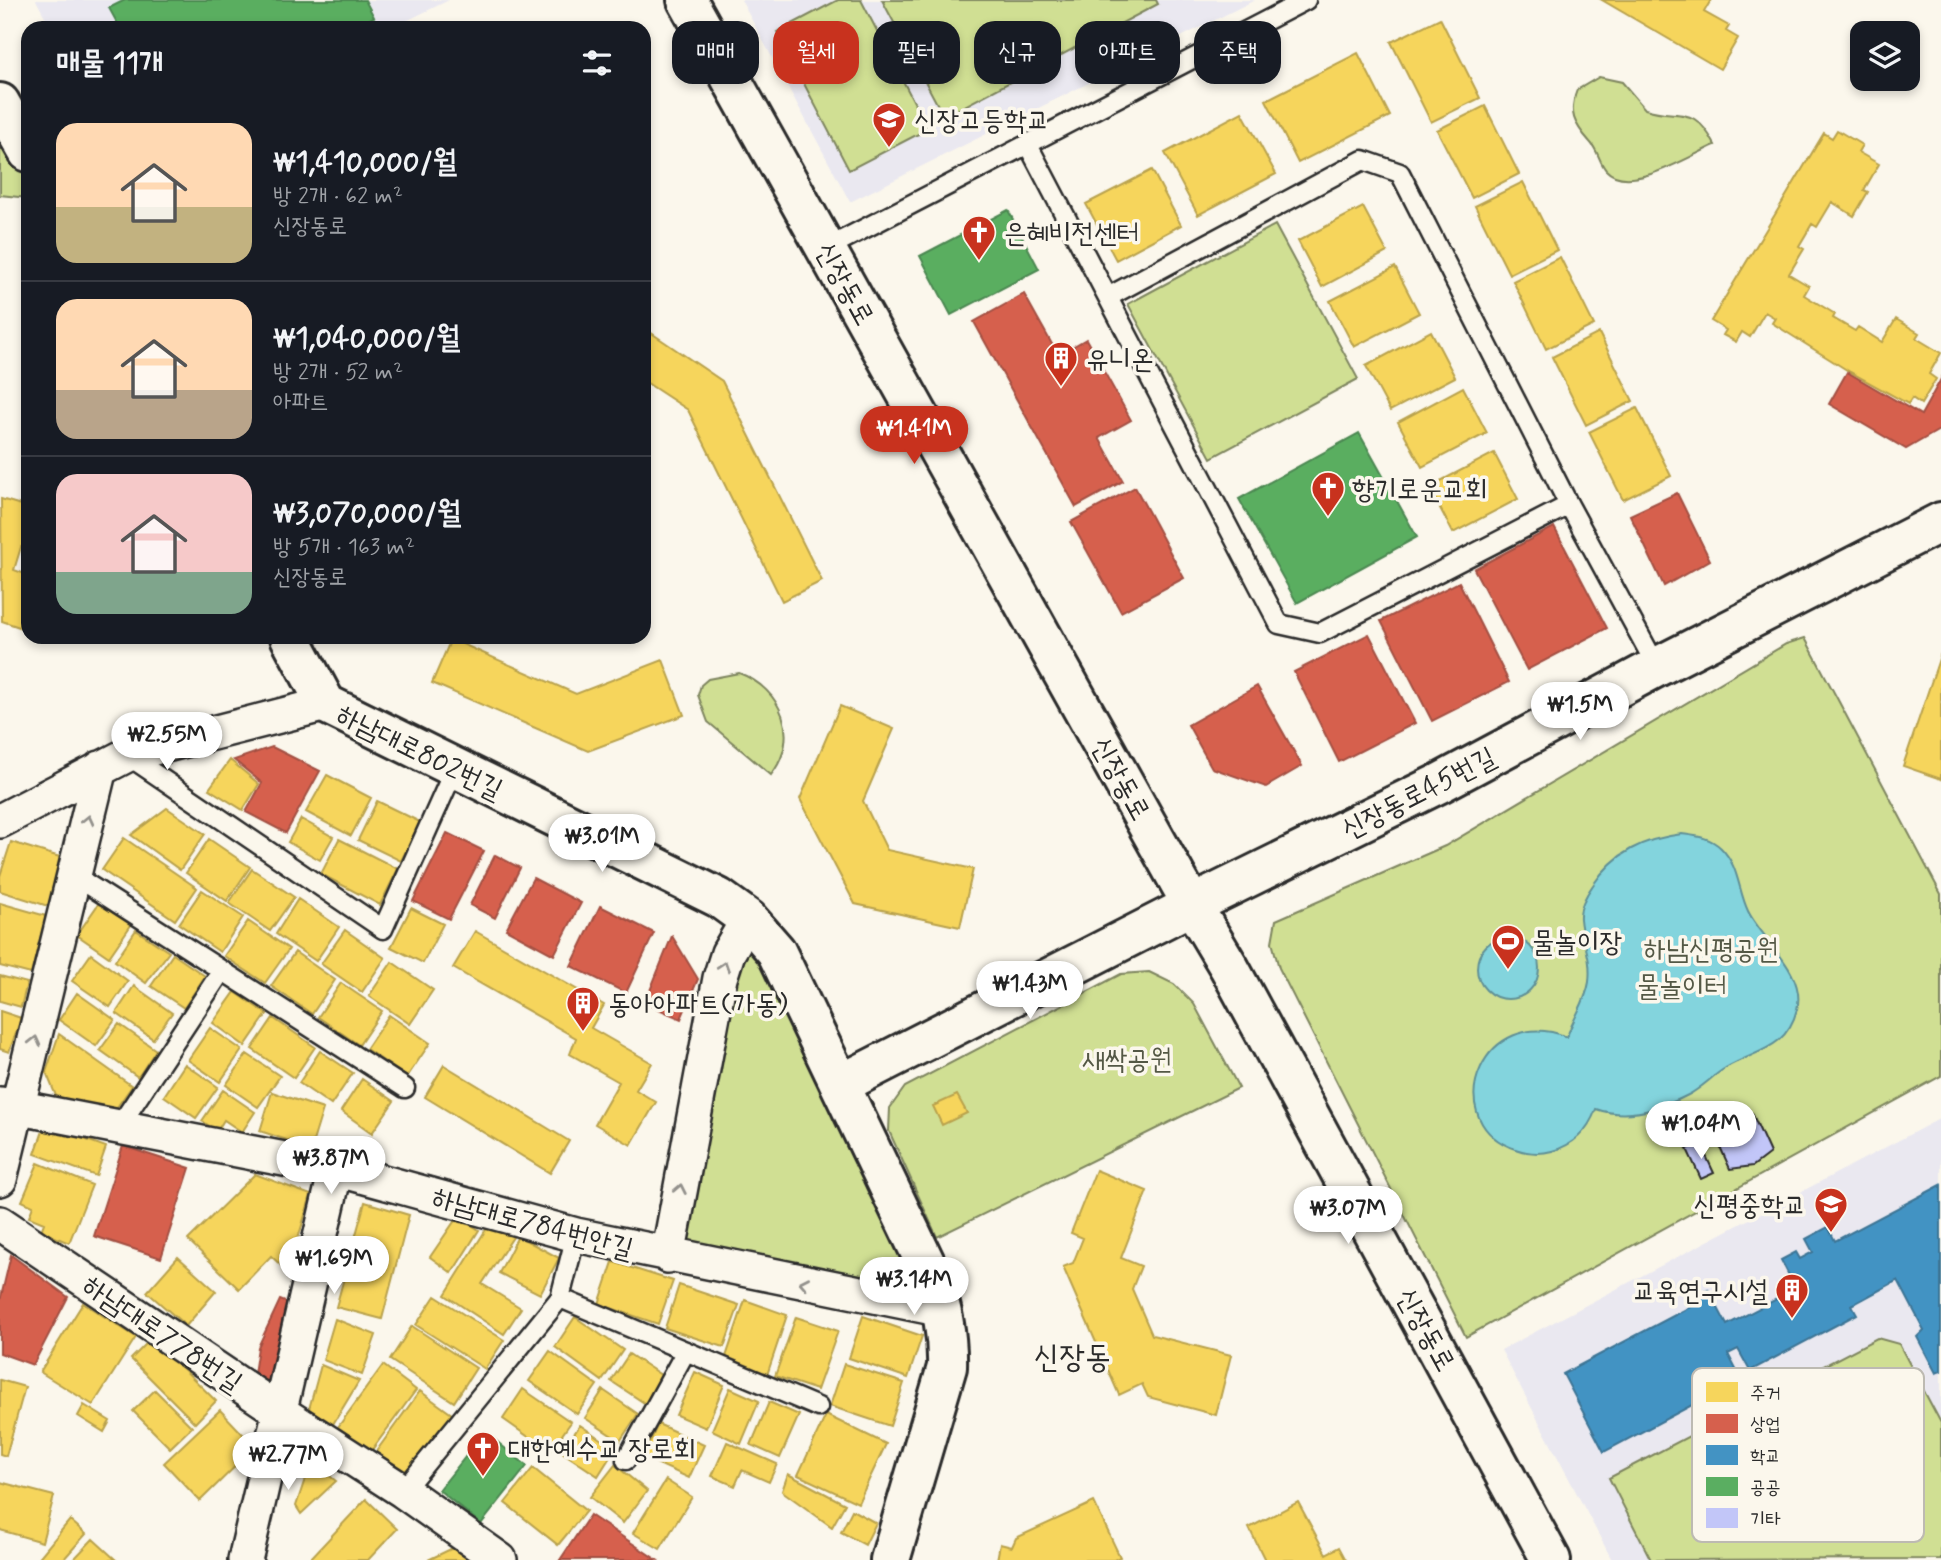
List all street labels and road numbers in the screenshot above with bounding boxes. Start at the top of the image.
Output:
street label: 신장동로 [806,236,882,333]
street label: 하남대로802번길 [330,697,508,809]
street label: 신장동로 [1082,731,1158,828]
street label: 신장동로45번길 [1336,740,1503,849]
street label: 하남대로784번안길 [428,1180,637,1269]
street label: 하남대로778번길 [75,1268,249,1402]
street label: 신장동로 [1387,1282,1463,1379]

